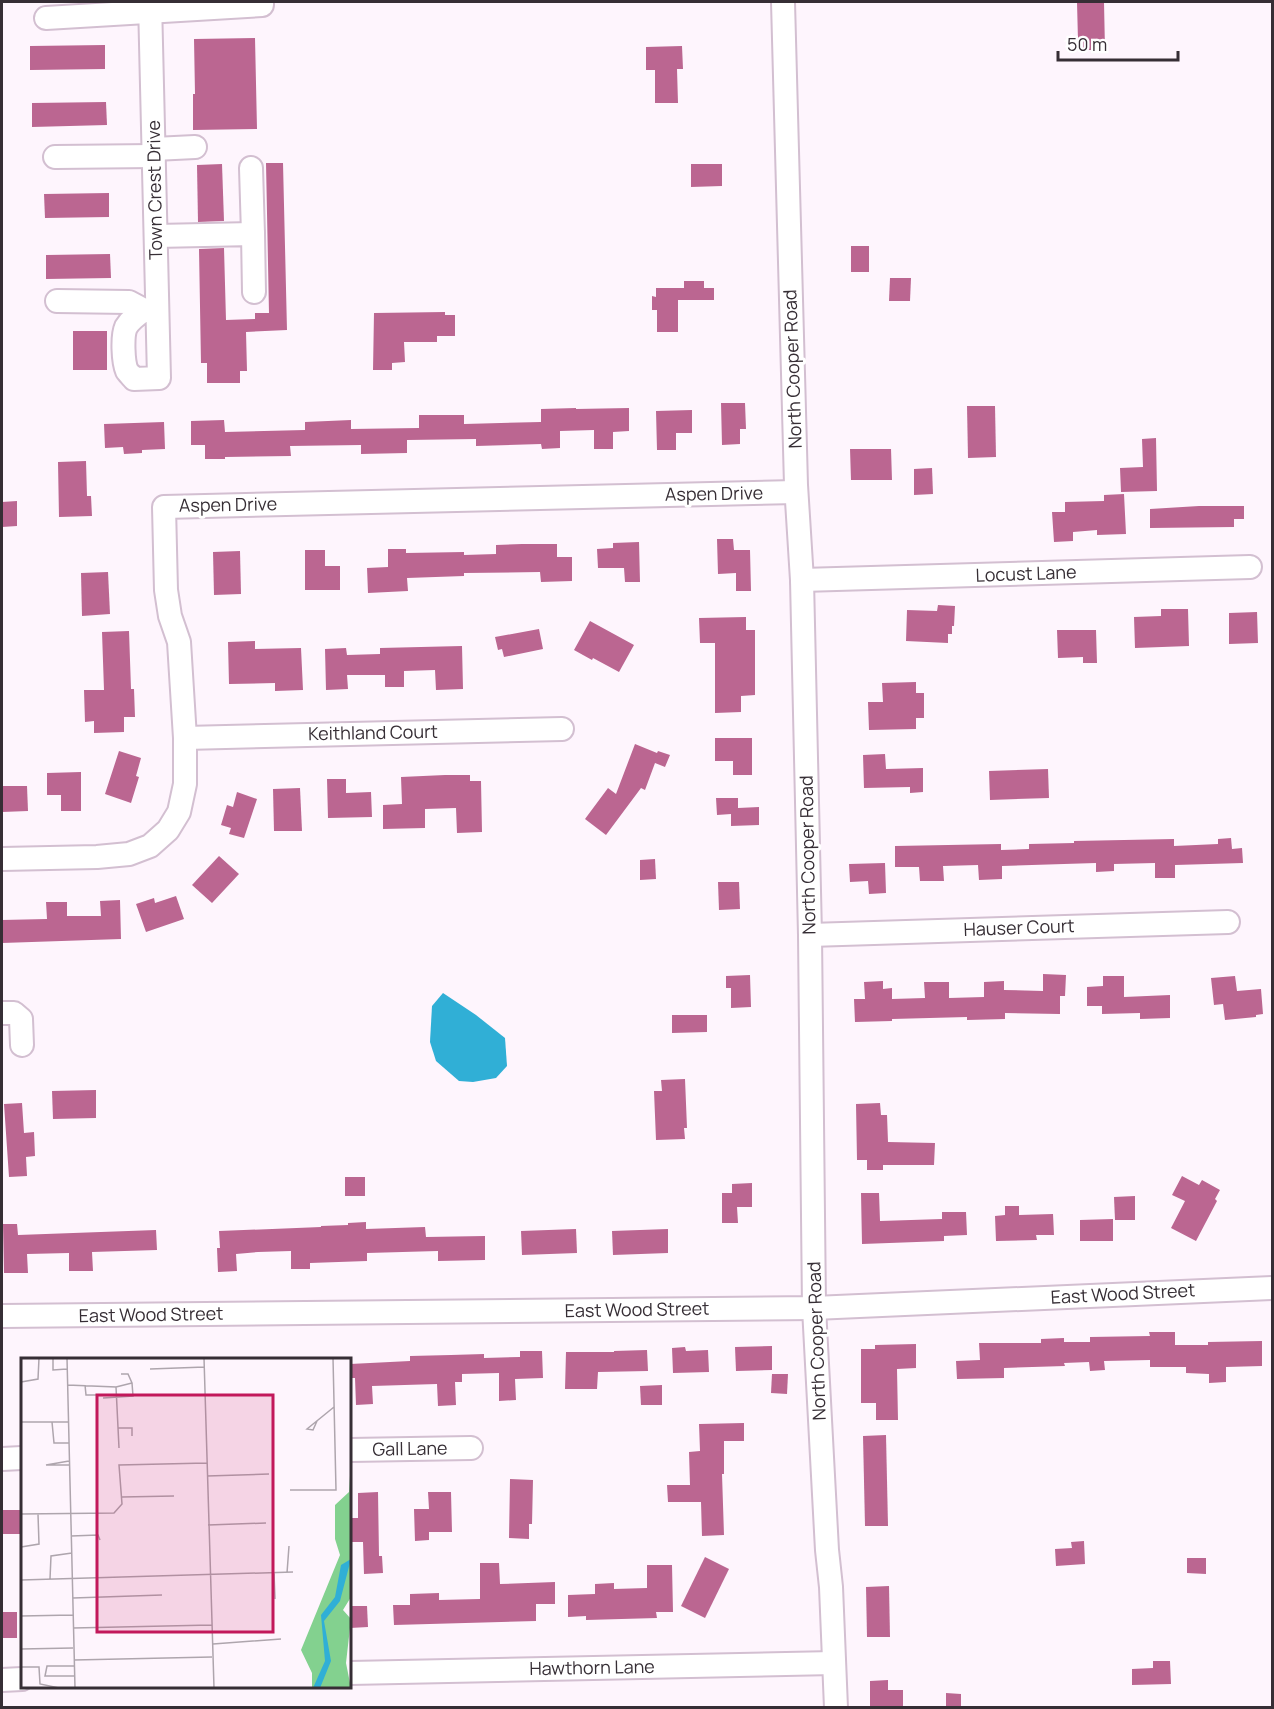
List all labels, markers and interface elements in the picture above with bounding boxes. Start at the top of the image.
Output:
scale bar [1058,24,1178,62]
text: 50 m [1067,32,1107,56]
street label: Town Crest Drive [141,120,167,260]
street label: North Cooper Road [777,289,807,449]
street label: Aspen Drive [665,480,763,506]
street label: Aspen Drive [179,491,277,517]
street label: Locust Lane [975,559,1077,587]
street label: Keithland Court [308,719,438,745]
street label: North Cooper Road [794,775,820,935]
street label: Hauser Court [963,913,1075,941]
street label: North Cooper Road [801,1261,831,1421]
street label: East Wood Street [1050,1277,1196,1309]
street label: East Wood Street [564,1296,710,1322]
street label: East Wood Street [78,1301,224,1327]
inset map [21,1358,351,1688]
street label: Gall Lane [372,1435,448,1461]
street label: Hawthorn Lane [529,1654,655,1680]

